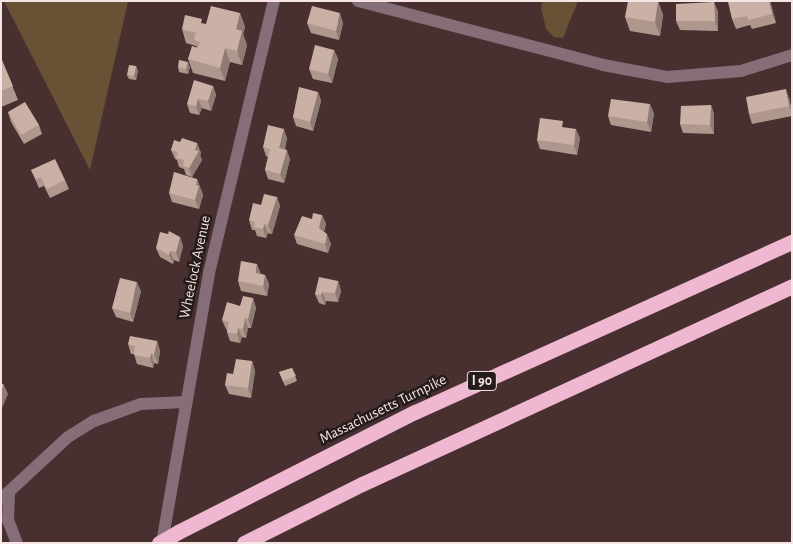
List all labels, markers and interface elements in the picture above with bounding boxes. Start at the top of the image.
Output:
street label: Wheelock Avenue [175,214,215,320]
street label: Massachusetts Turnpike [317,370,449,448]
road number: I 90 [466,370,498,392]

